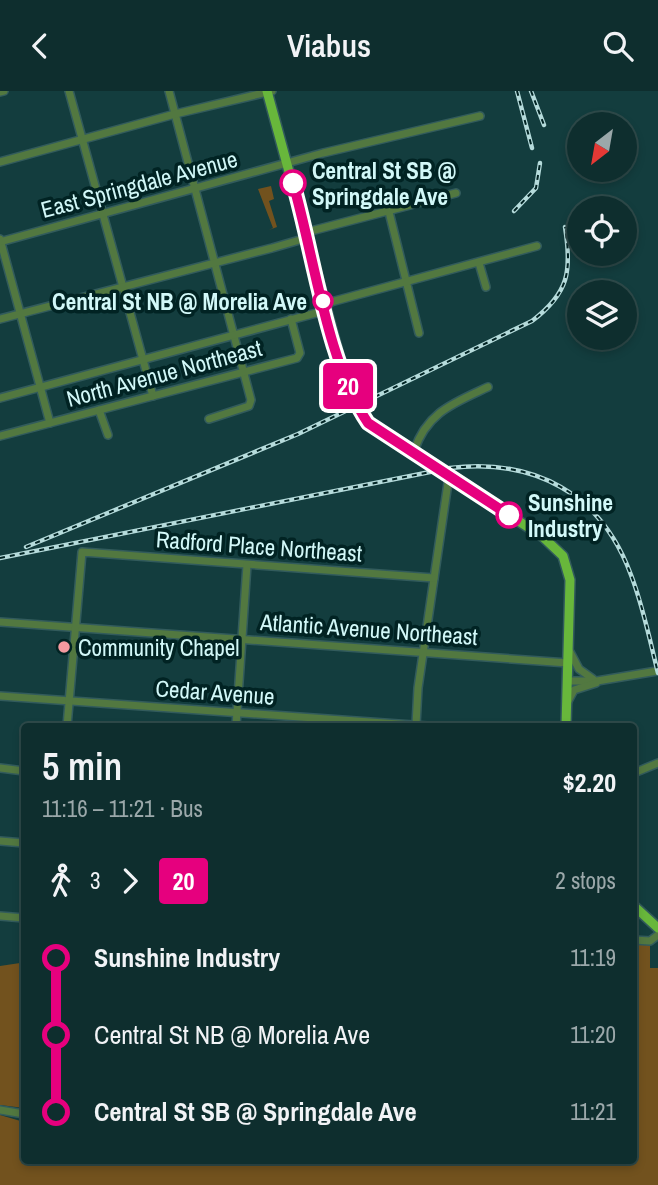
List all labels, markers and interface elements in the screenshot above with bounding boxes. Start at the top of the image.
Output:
text: Viabus [287,24,371,67]
icon: back [21,27,59,65]
icon: search [599,27,637,65]
north arrow [567,112,637,182]
map controls [567,112,637,350]
street label: East Springdale Avenue [37,143,241,225]
place label: Central St SB @ Springdale Ave [312,155,456,212]
marker: Central St SB @ Springdale Ave [280,170,306,196]
button: locate [567,196,637,266]
button: layers [567,280,637,350]
place label: Central St NB @ Morelia Ave [52,286,307,317]
marker: Central St NB @ Morelia Ave [313,291,333,311]
street label: North Avenue Northeast [63,332,265,414]
line badge: 20 [316,363,380,409]
text: 20 [337,370,359,402]
place label: Sunshine Industry [528,487,613,544]
marker: Sunshine Industry [496,502,522,528]
street label: Radford Place Northeast [155,523,363,569]
street label: Atlantic Avenue Northeast [258,606,479,652]
place label: Community Chapel [78,632,239,663]
marker: Community Chapel [56,639,72,655]
street label: Cedar Avenue [154,672,276,712]
text: 5 min [42,741,122,792]
text: $2.20 [563,765,616,800]
text: 11:16 – 11:21 · Bus [42,793,203,824]
icon: walk [42,862,80,900]
icon: forward [111,862,149,900]
text: 3 [90,865,101,896]
text: 20 [173,865,194,897]
text: 2 stops [555,865,616,896]
text: Sunshine Industry [94,940,280,975]
text: 11:19 [570,942,616,973]
text: Central St NB @ Morelia Ave [94,1017,370,1052]
text: 11:20 [570,1019,616,1050]
text: Central St SB @ Springdale Ave [94,1094,417,1129]
text: 11:21 [570,1096,616,1127]

